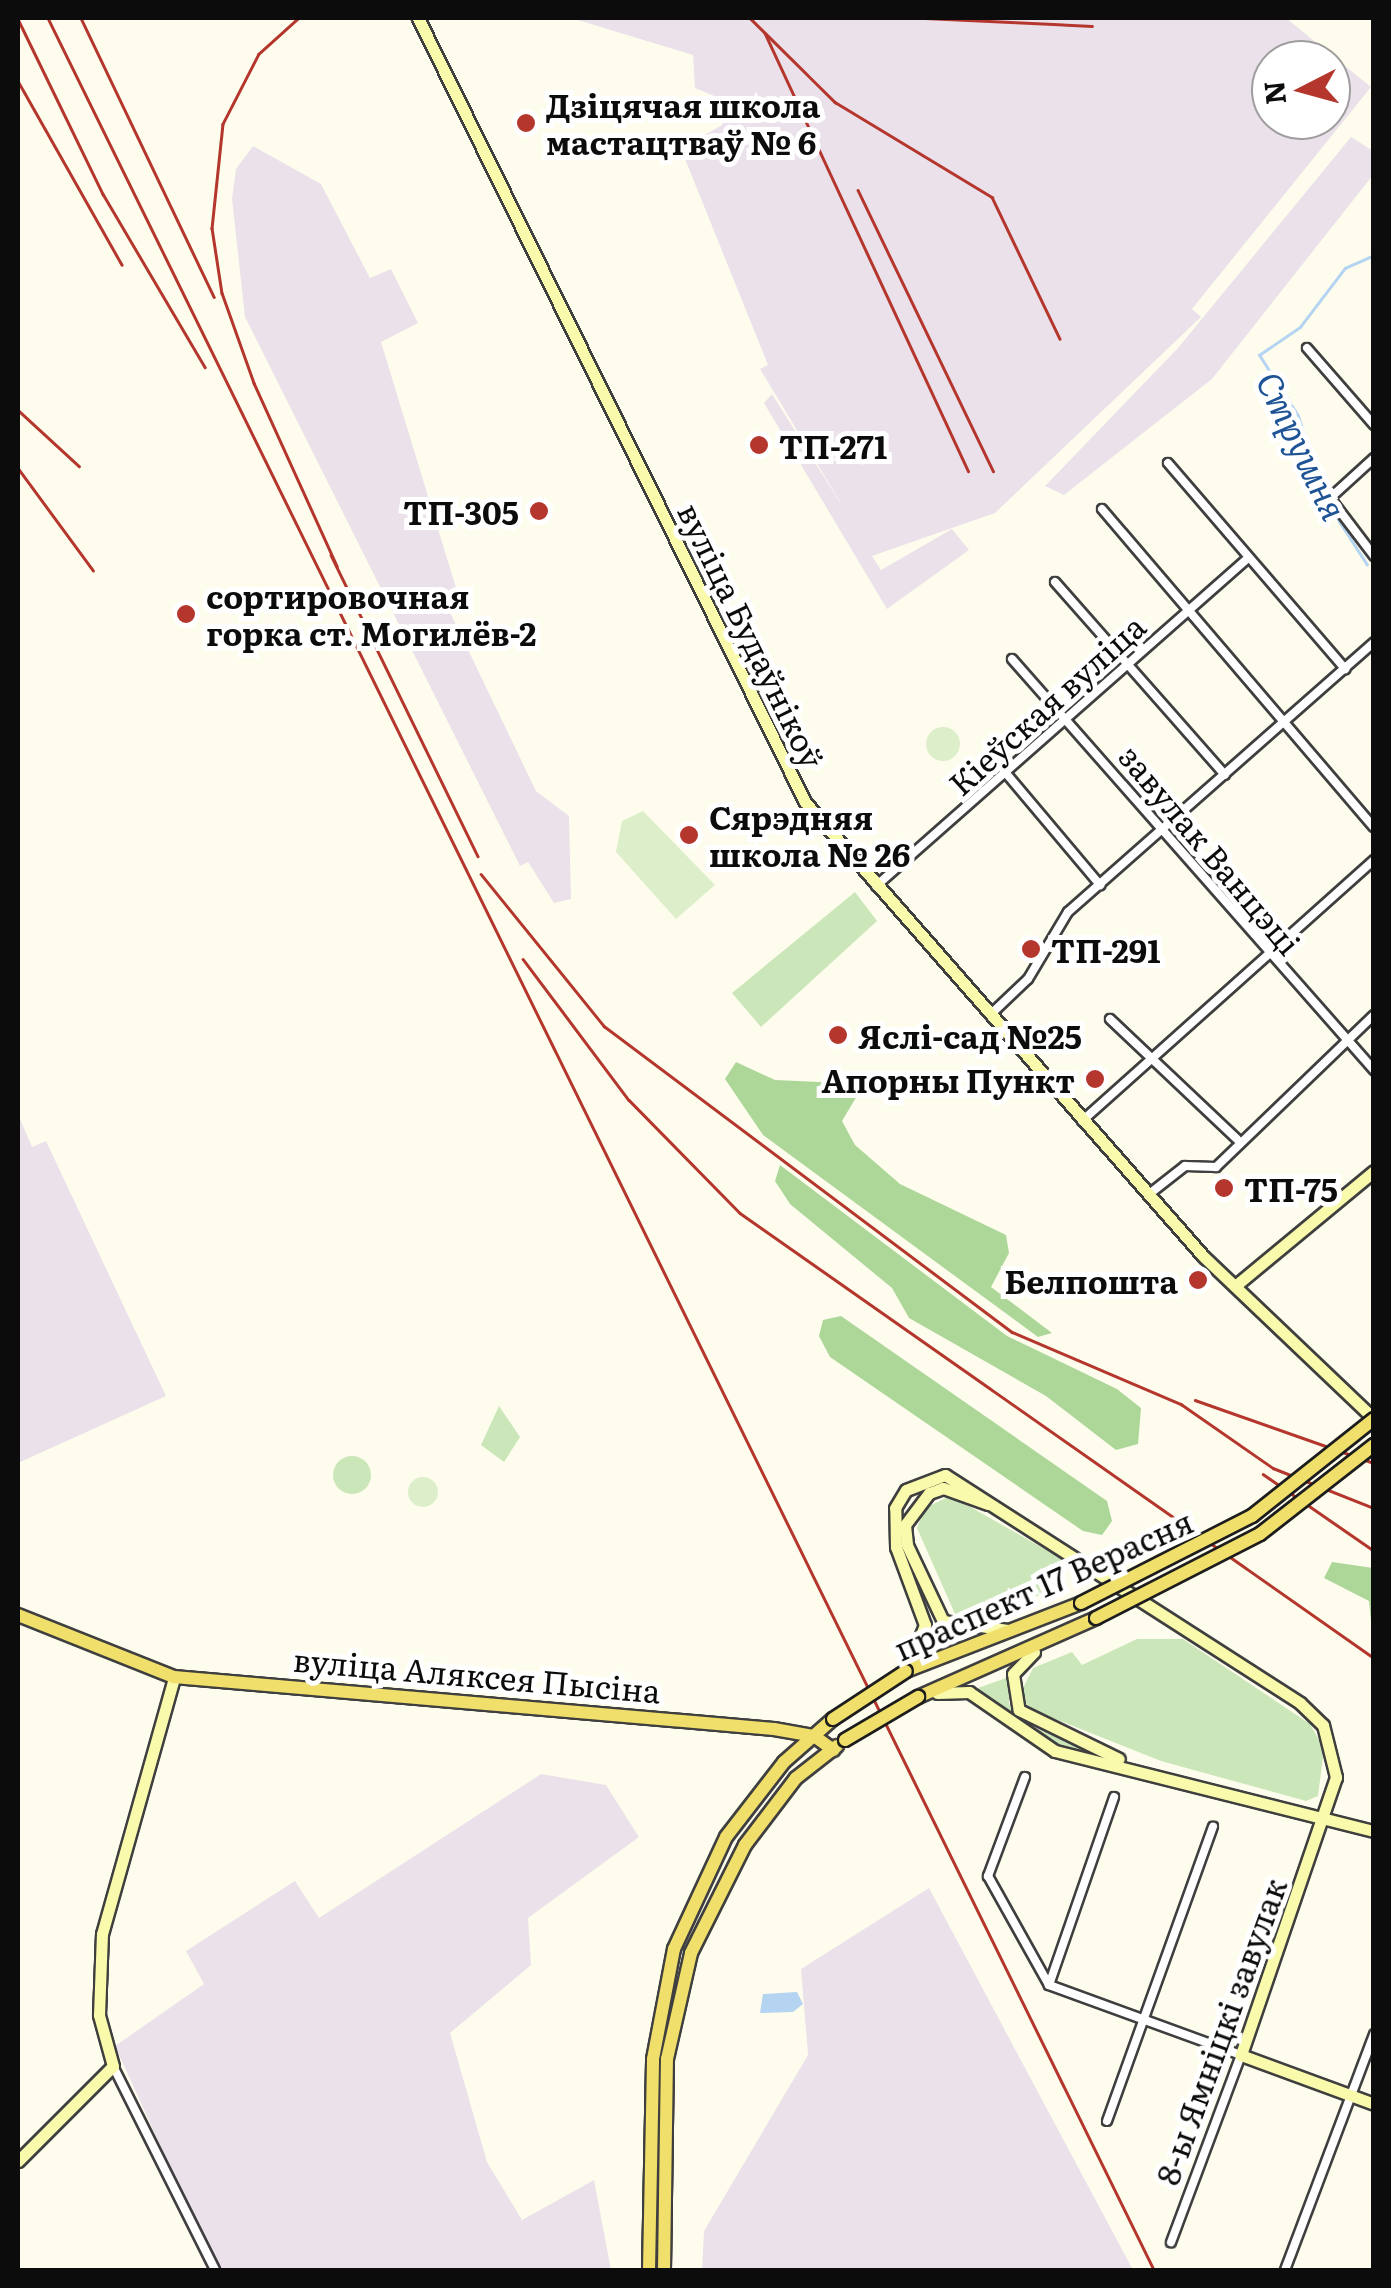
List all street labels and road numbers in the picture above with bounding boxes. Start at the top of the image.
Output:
street label: вуліца Будаўнікоў [671,496,833,774]
street label: Кіеўская вуліца [940,606,1152,802]
street label: завулак Ванцэці [1112,736,1310,962]
street label: праспект 17 Верасня [888,1501,1198,1667]
street label: вуліца Аляксея Пысіна [292,1639,662,1709]
street label: 8-ы Ямніцкі завулак [1147,1873,1293,2189]

